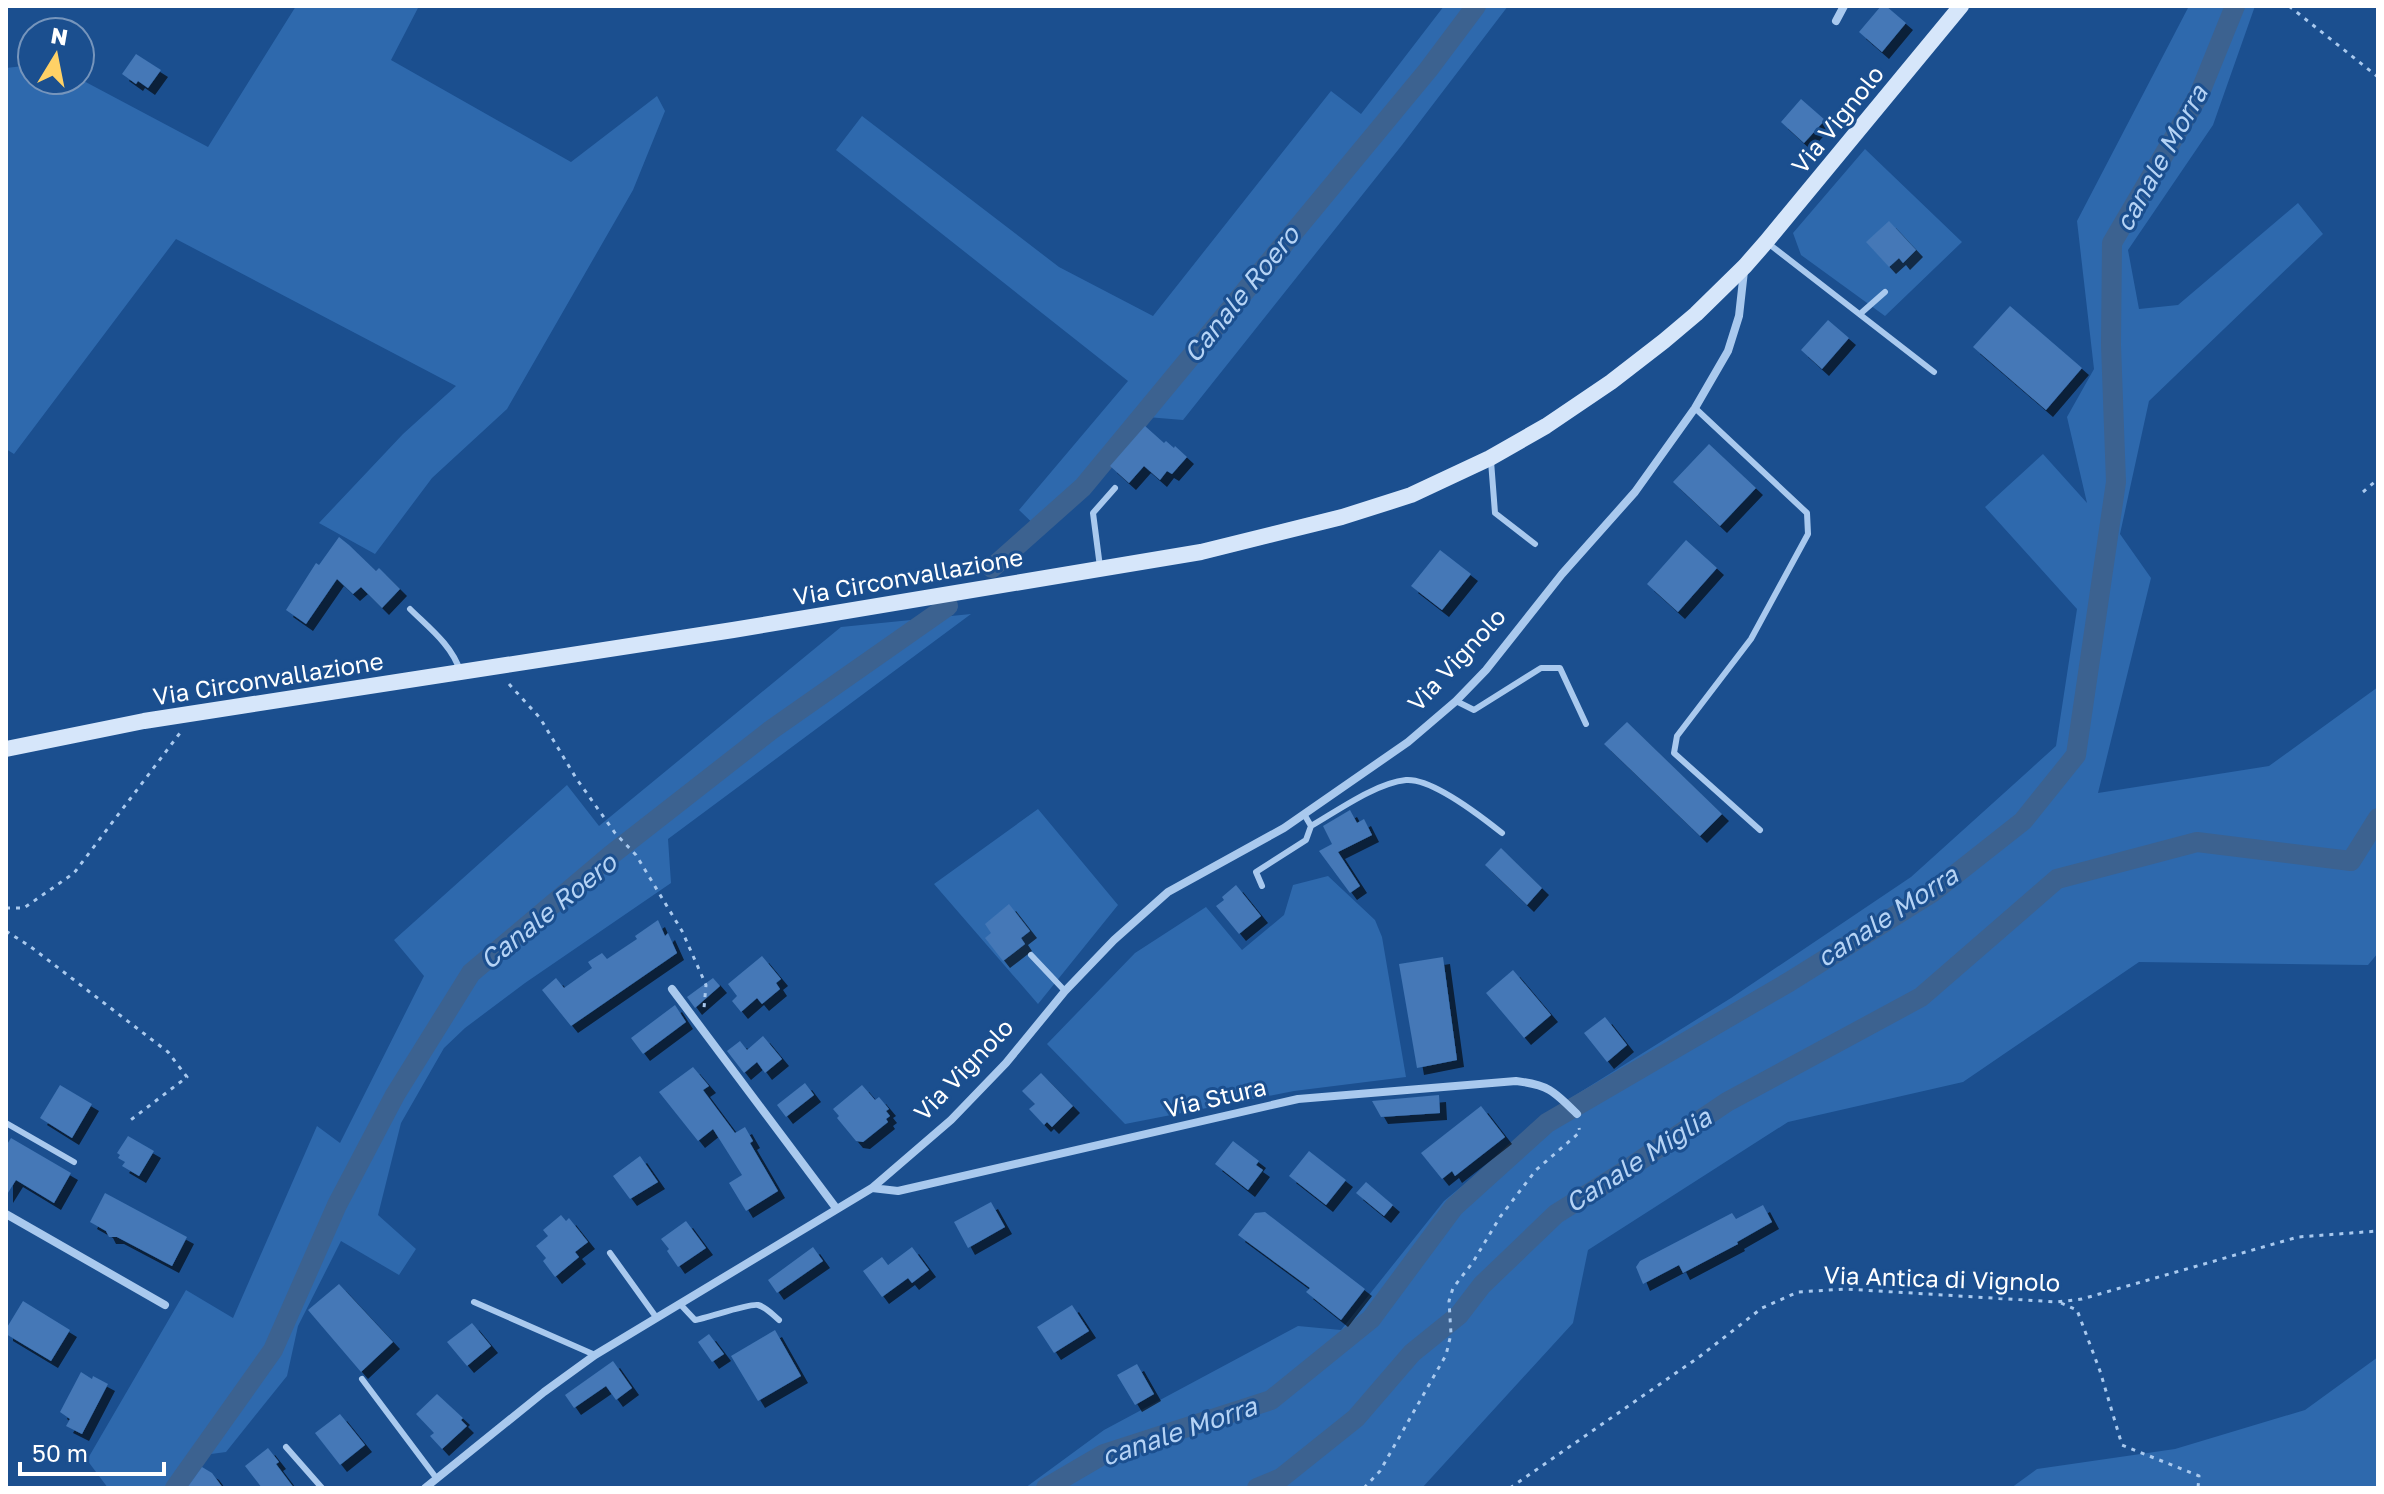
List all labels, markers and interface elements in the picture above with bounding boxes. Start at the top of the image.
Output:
north arrow [16,16,96,96]
text: N [49,21,70,51]
street label: Via Vignolo [1785,59,1889,179]
water label: canale Morra [2108,79,2214,236]
water label: Canale Roero [1177,219,1306,368]
street label: Via Circonvallazione [791,542,1025,610]
street label: Via Vignolo [1401,601,1511,717]
street label: Via Circonvallazione [151,645,385,711]
water label: Canale Roero [474,846,623,975]
water label: canale Morra [1811,858,1964,973]
street label: Via Vignolo [907,1012,1019,1126]
street label: Via Stura [1161,1071,1269,1123]
water label: Canale Miglia [1559,1101,1718,1219]
street label: Via Antica di Vignolo [1823,1259,2061,1297]
water label: canale Morra [1097,1390,1262,1472]
scale bar [20,1426,164,1476]
text: 50 m [32,1438,88,1467]

